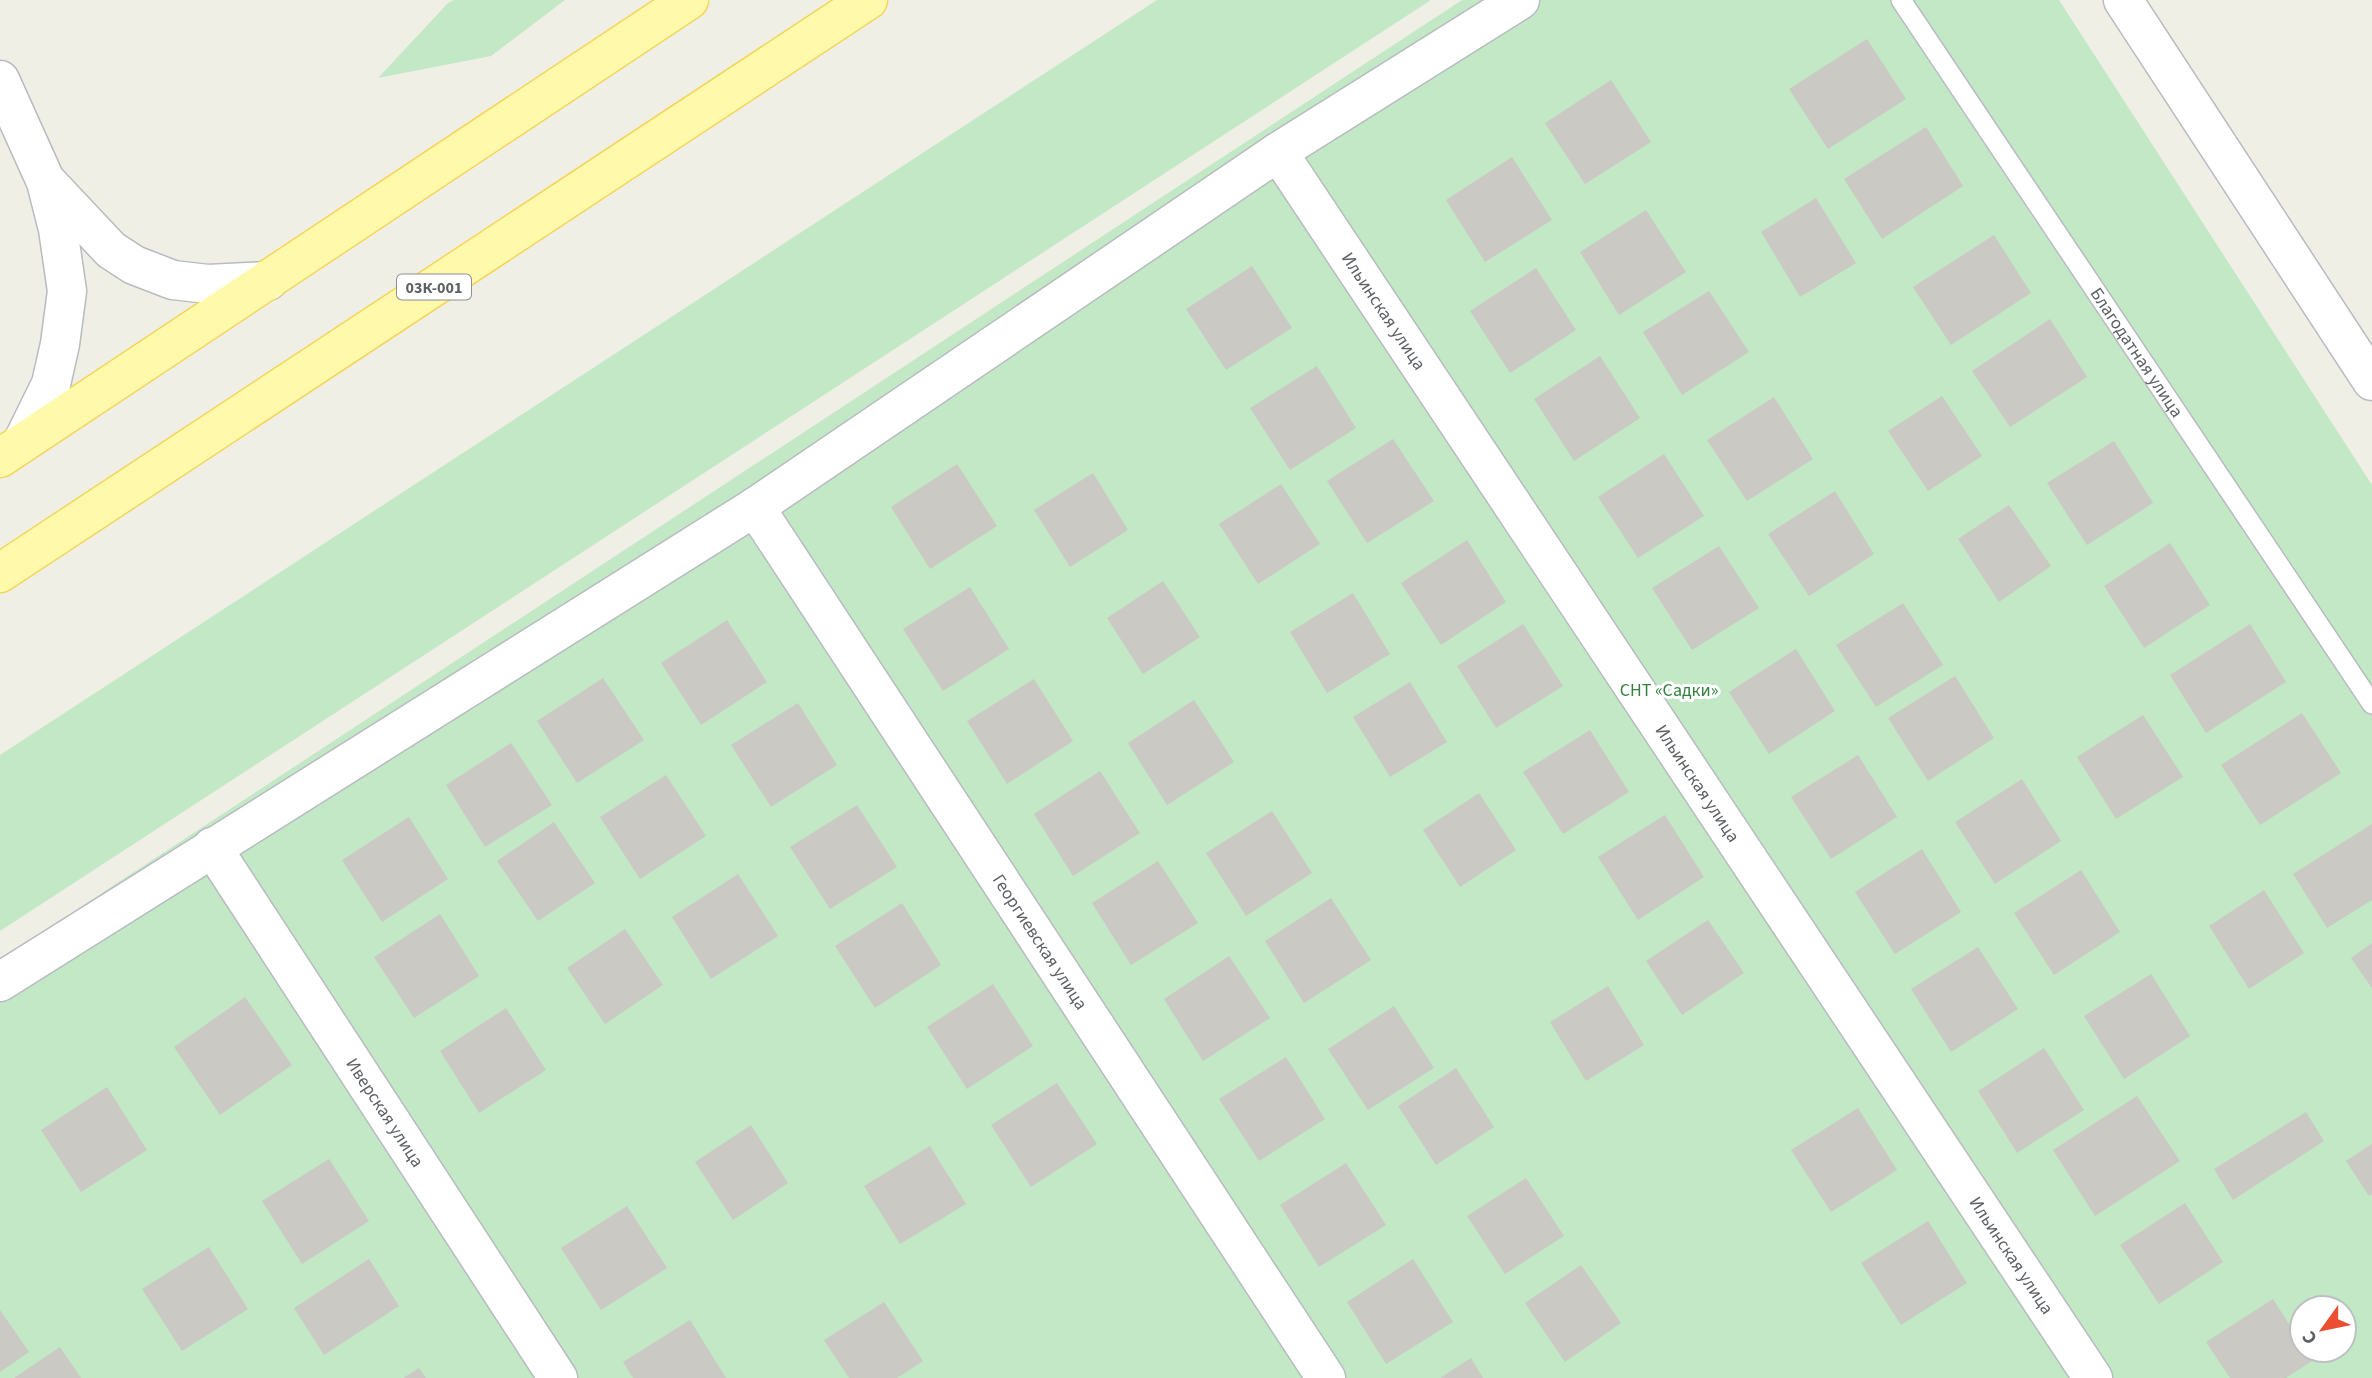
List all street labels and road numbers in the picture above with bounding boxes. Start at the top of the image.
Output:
street label: Ильинская улица [1335,247,1432,375]
road number: 03К-001 [397,274,471,300]
street label: Благодатная улица [2084,283,2189,423]
street label: Ильинская улица [1649,720,1745,847]
street label: Георгиевская улица [986,869,1093,1015]
street label: Иверская улица [340,1053,430,1173]
street label: Ильинская улица [1963,1192,2059,1320]

